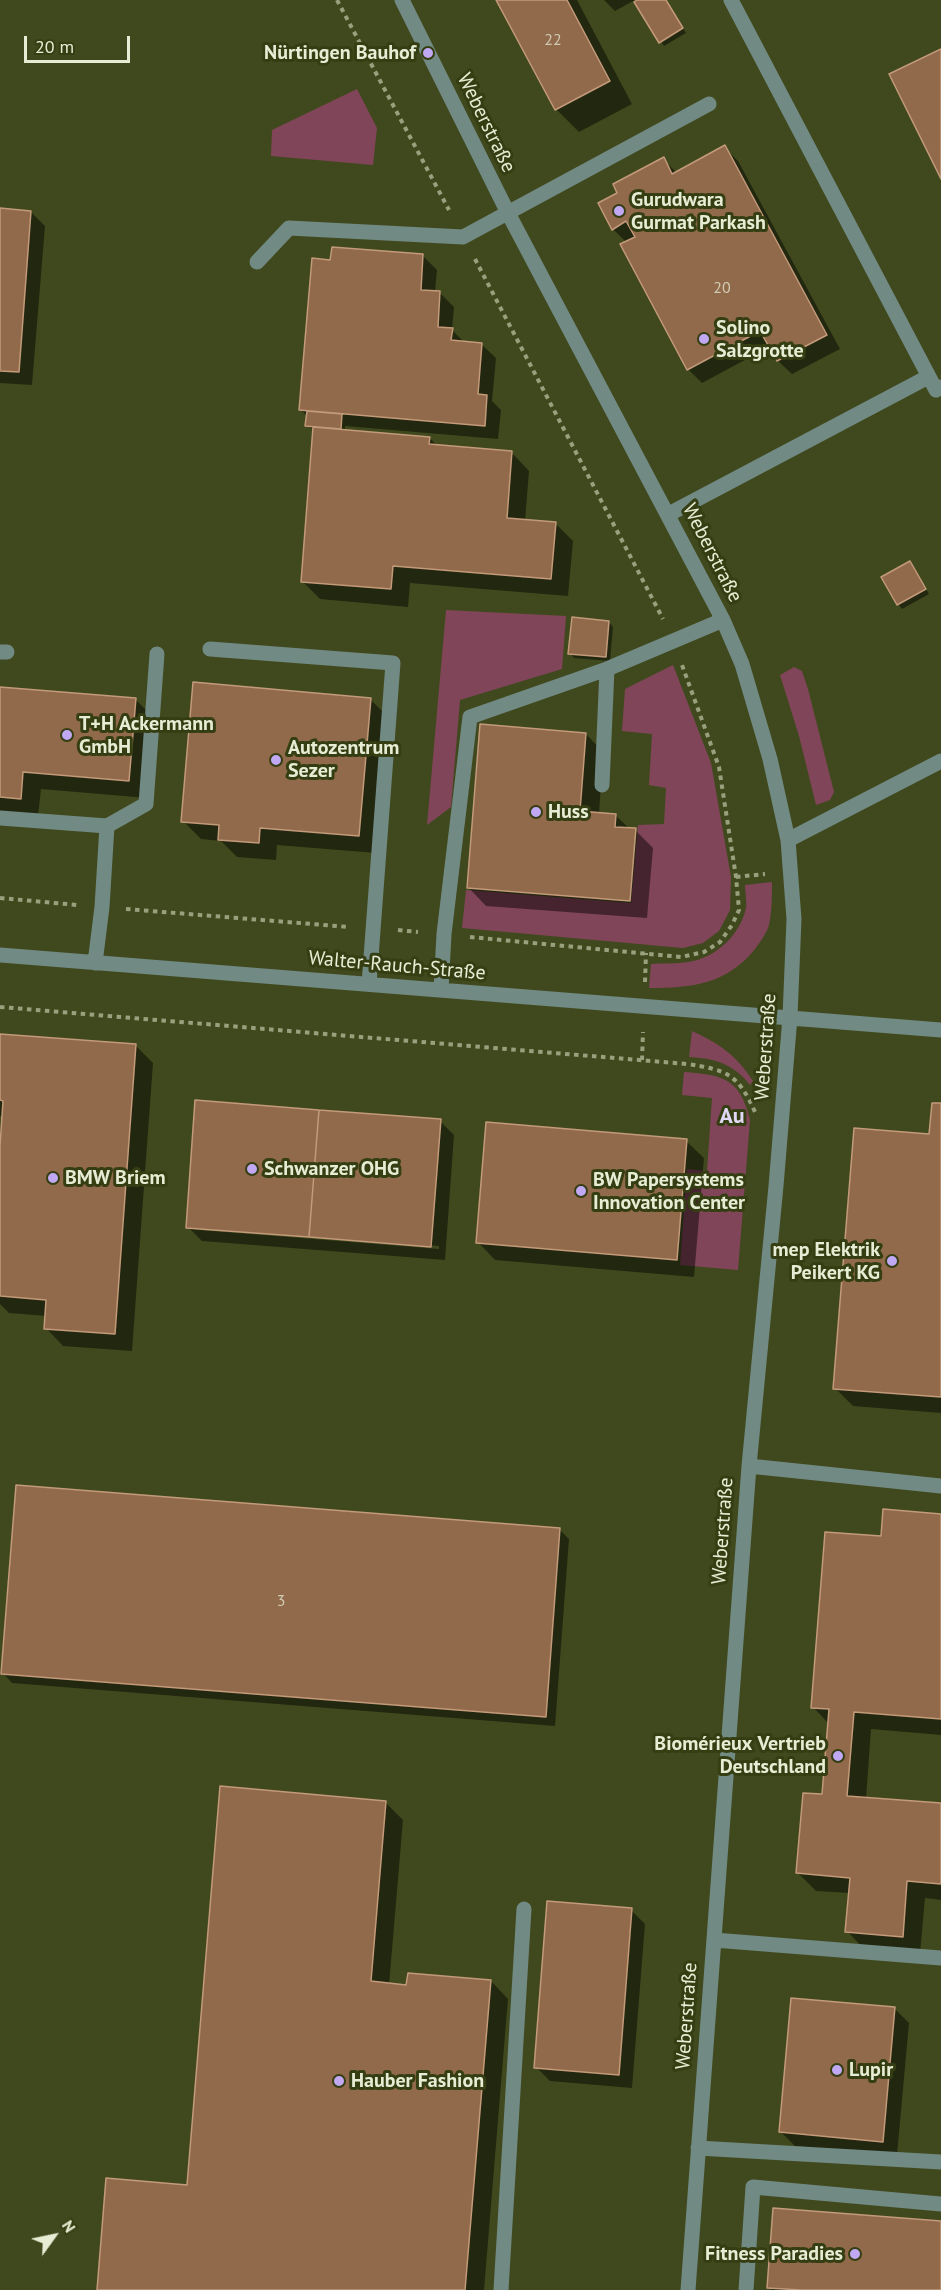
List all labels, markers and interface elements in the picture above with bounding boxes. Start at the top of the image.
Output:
scale bar [27,24,134,62]
house number: 22 [544,30,562,50]
text: 20 m [35,35,74,58]
place label: Nürtingen Bauhof [264,41,416,65]
marker: Nürtingen Bauhof [421,46,435,60]
street label: Weberstraße [452,69,520,177]
place label: Gurudwara Gurmat Parkash [631,188,766,235]
marker: Gurudwara Gurmat Parkash [612,204,626,218]
house number: 20 [713,278,731,298]
place label: Solino Salzgrotte [716,316,804,363]
marker: Solino Salzgrotte [697,332,711,346]
street label: Weberstraße [677,500,747,606]
place label: T+H Ackermann GmbH [79,712,214,759]
marker: T+H Ackermann GmbH [60,728,74,742]
place label: Autozentrum Sezer [288,736,399,783]
marker: Autozentrum Sezer [269,753,283,767]
place label: Huss [548,800,589,824]
marker: Huss [529,805,543,819]
street label: Walter-Rauch-Straße [307,946,487,986]
street label: Weberstraße [750,993,782,1101]
district label: Au [719,1104,745,1130]
place label: Schwanzer OHG [264,1157,399,1181]
marker: Schwanzer OHG [245,1162,259,1176]
place label: BMW Briem [65,1166,166,1190]
place label: BW Papersystems Innovation Center [593,1168,745,1215]
marker: BMW Briem [46,1171,60,1185]
marker: BW Papersystems Innovation Center [574,1184,588,1198]
place label: mep Elektrik Peikert KG [772,1238,880,1285]
marker: mep Elektrik Peikert KG [885,1254,899,1268]
street label: Weberstraße [707,1477,739,1585]
house number: 3 [277,1591,285,1611]
place label: Biomérieux Vertrieb Deutschland [654,1732,826,1779]
marker: Biomérieux Vertrieb Deutschland [831,1749,845,1763]
street label: Weberstraße [671,1962,703,2070]
place label: Lupir [849,2058,893,2082]
marker: Lupir [830,2063,844,2077]
place label: Hauber Fashion [351,2069,484,2093]
marker: Hauber Fashion [332,2074,346,2088]
north arrow [24,2206,84,2266]
text: N [58,2216,80,2236]
place label: Fitness Paradies [705,2242,843,2266]
marker: Fitness Paradies [848,2247,862,2261]

